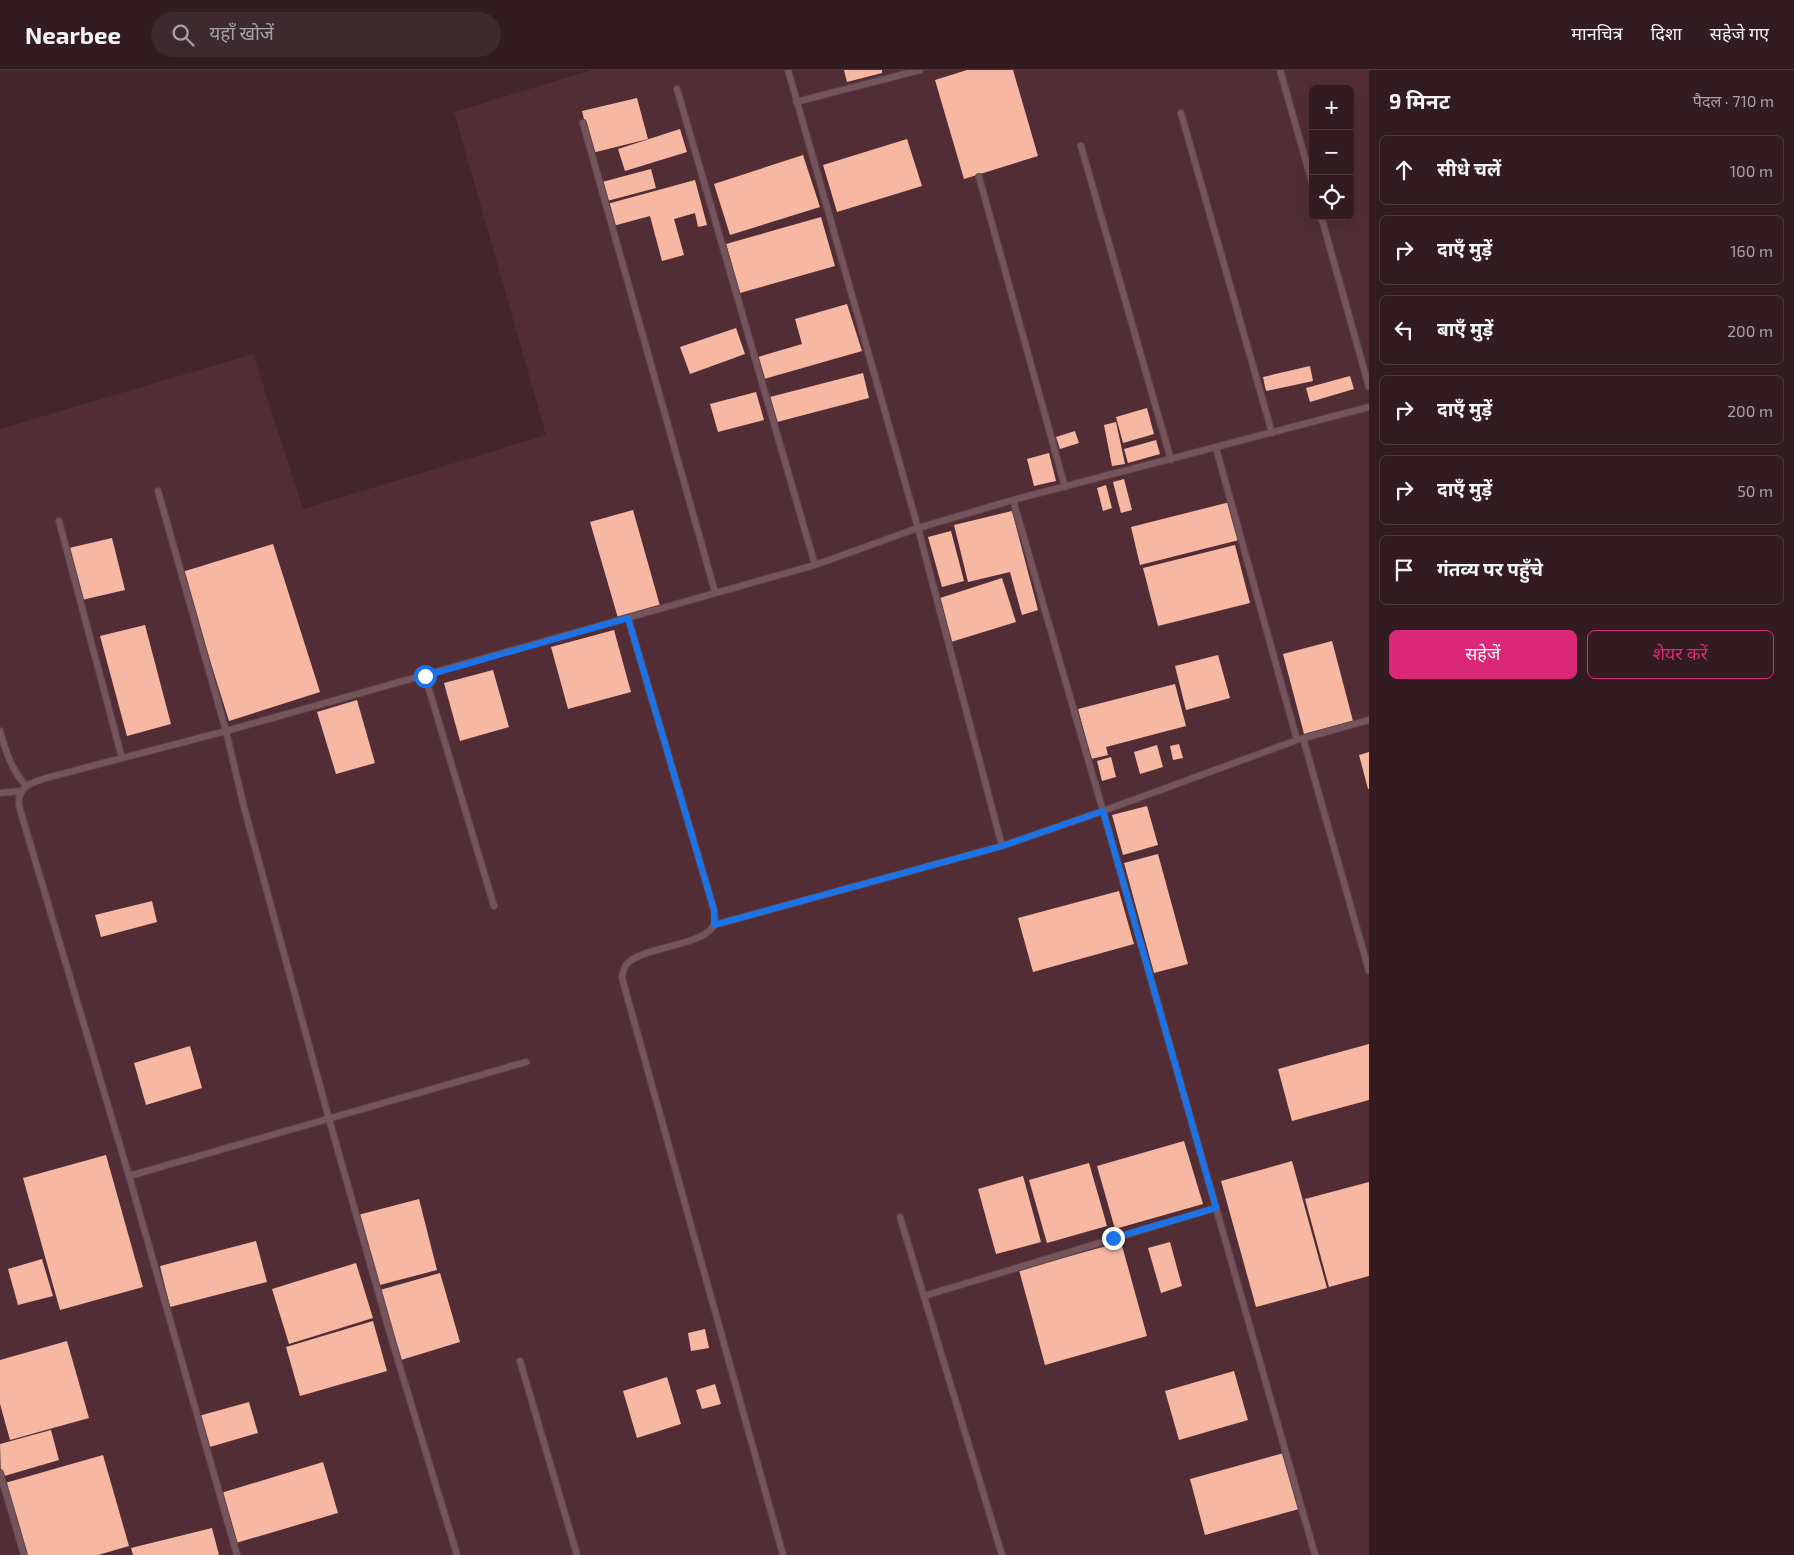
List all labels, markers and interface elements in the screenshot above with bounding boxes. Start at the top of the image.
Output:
search box [151,12,501,57]
text: Nearbee [25,20,121,49]
icon: search [169,21,197,49]
text: यहाँ खोजें [209,21,274,44]
text: मानचित्र [1571,22,1623,44]
text: दिशा [1651,22,1682,44]
text: सहेजे गए [1710,22,1769,44]
map controls [1309,85,1354,220]
button: + [1309,85,1354,130]
text: 9 मिनट [1389,88,1450,113]
text: पैदल · 710 m [1693,91,1774,110]
button: − [1309,130,1354,175]
icon: ahead [1390,156,1418,184]
text: सीधे चलें [1437,157,1501,180]
text: 100 m [1730,161,1773,180]
button: locate [1309,175,1354,220]
icon: right [1390,236,1418,264]
text: दाएँ मुड़ें [1437,237,1492,260]
text: 160 m [1730,241,1773,260]
icon: left [1390,316,1418,344]
text: बाएँ मुड़ें [1437,317,1493,340]
text: 200 m [1727,321,1773,340]
icon: right [1390,396,1418,424]
text: दाएँ मुड़ें [1437,397,1492,420]
text: 200 m [1727,401,1773,420]
icon: right [1390,476,1418,504]
text: दाएँ मुड़ें [1437,477,1492,500]
text: 50 m [1737,481,1773,500]
icon: arrive [1390,556,1418,584]
text: गंतव्य पर पहुँचे [1437,557,1543,580]
button: सहेजें [1389,630,1577,679]
button: शेयर करें [1587,630,1774,679]
route start [414,665,437,688]
route end [1102,1227,1125,1250]

